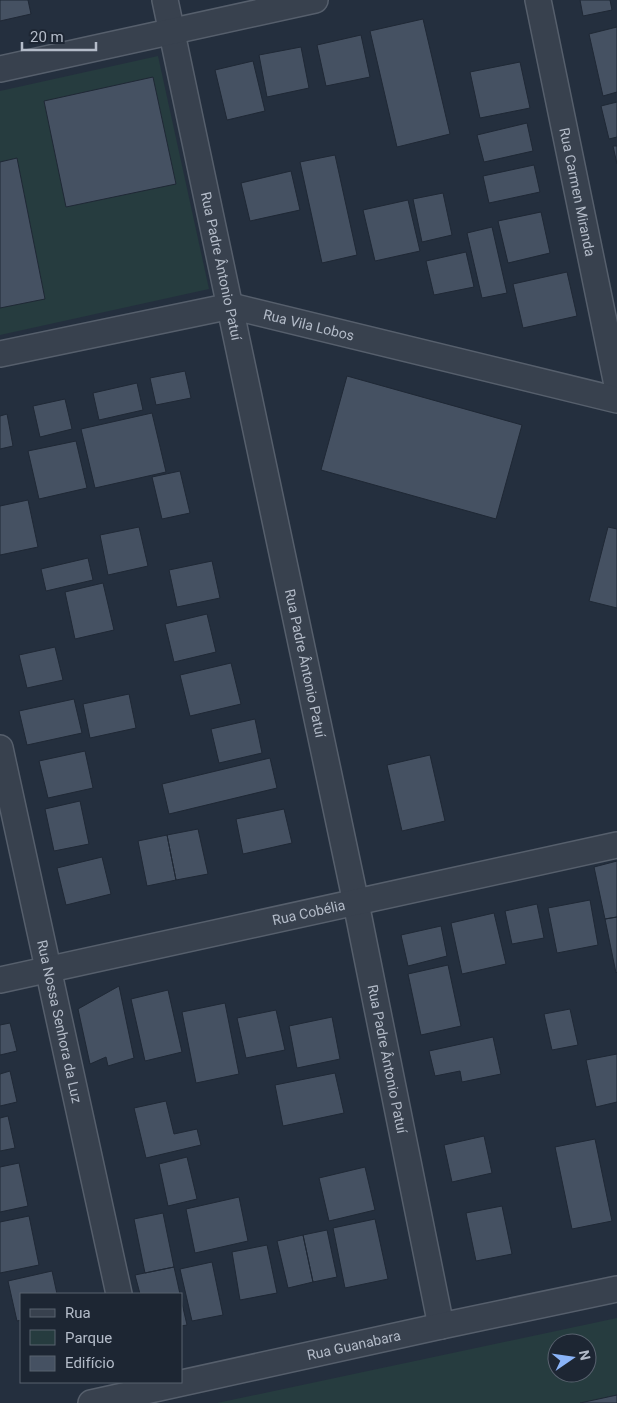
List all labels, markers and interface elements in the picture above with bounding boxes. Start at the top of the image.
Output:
scale bar [22,20,96,52]
text: 20 m [30,28,64,46]
street label: Rua Carmen Miranda [556,126,598,258]
street label: Rua Padre Ântonio Patuí [198,190,245,342]
street label: Rua Vila Lobos [262,306,356,344]
street label: Rua Padre Ântonio Patuí [282,588,329,740]
street label: Rua Cobélia [271,897,347,928]
street label: Rua Nossa Senhora da Luz [34,938,85,1105]
street label: Rua Padre Ântonio Patuí [365,983,410,1135]
legend [20,1293,182,1383]
text: Rua [65,1304,91,1322]
street label: Rua Guanabara [305,1327,402,1363]
text: Parque [65,1329,112,1347]
north arrow [547,1333,597,1383]
text: N [576,1348,594,1362]
text: Edifício [65,1354,114,1372]

